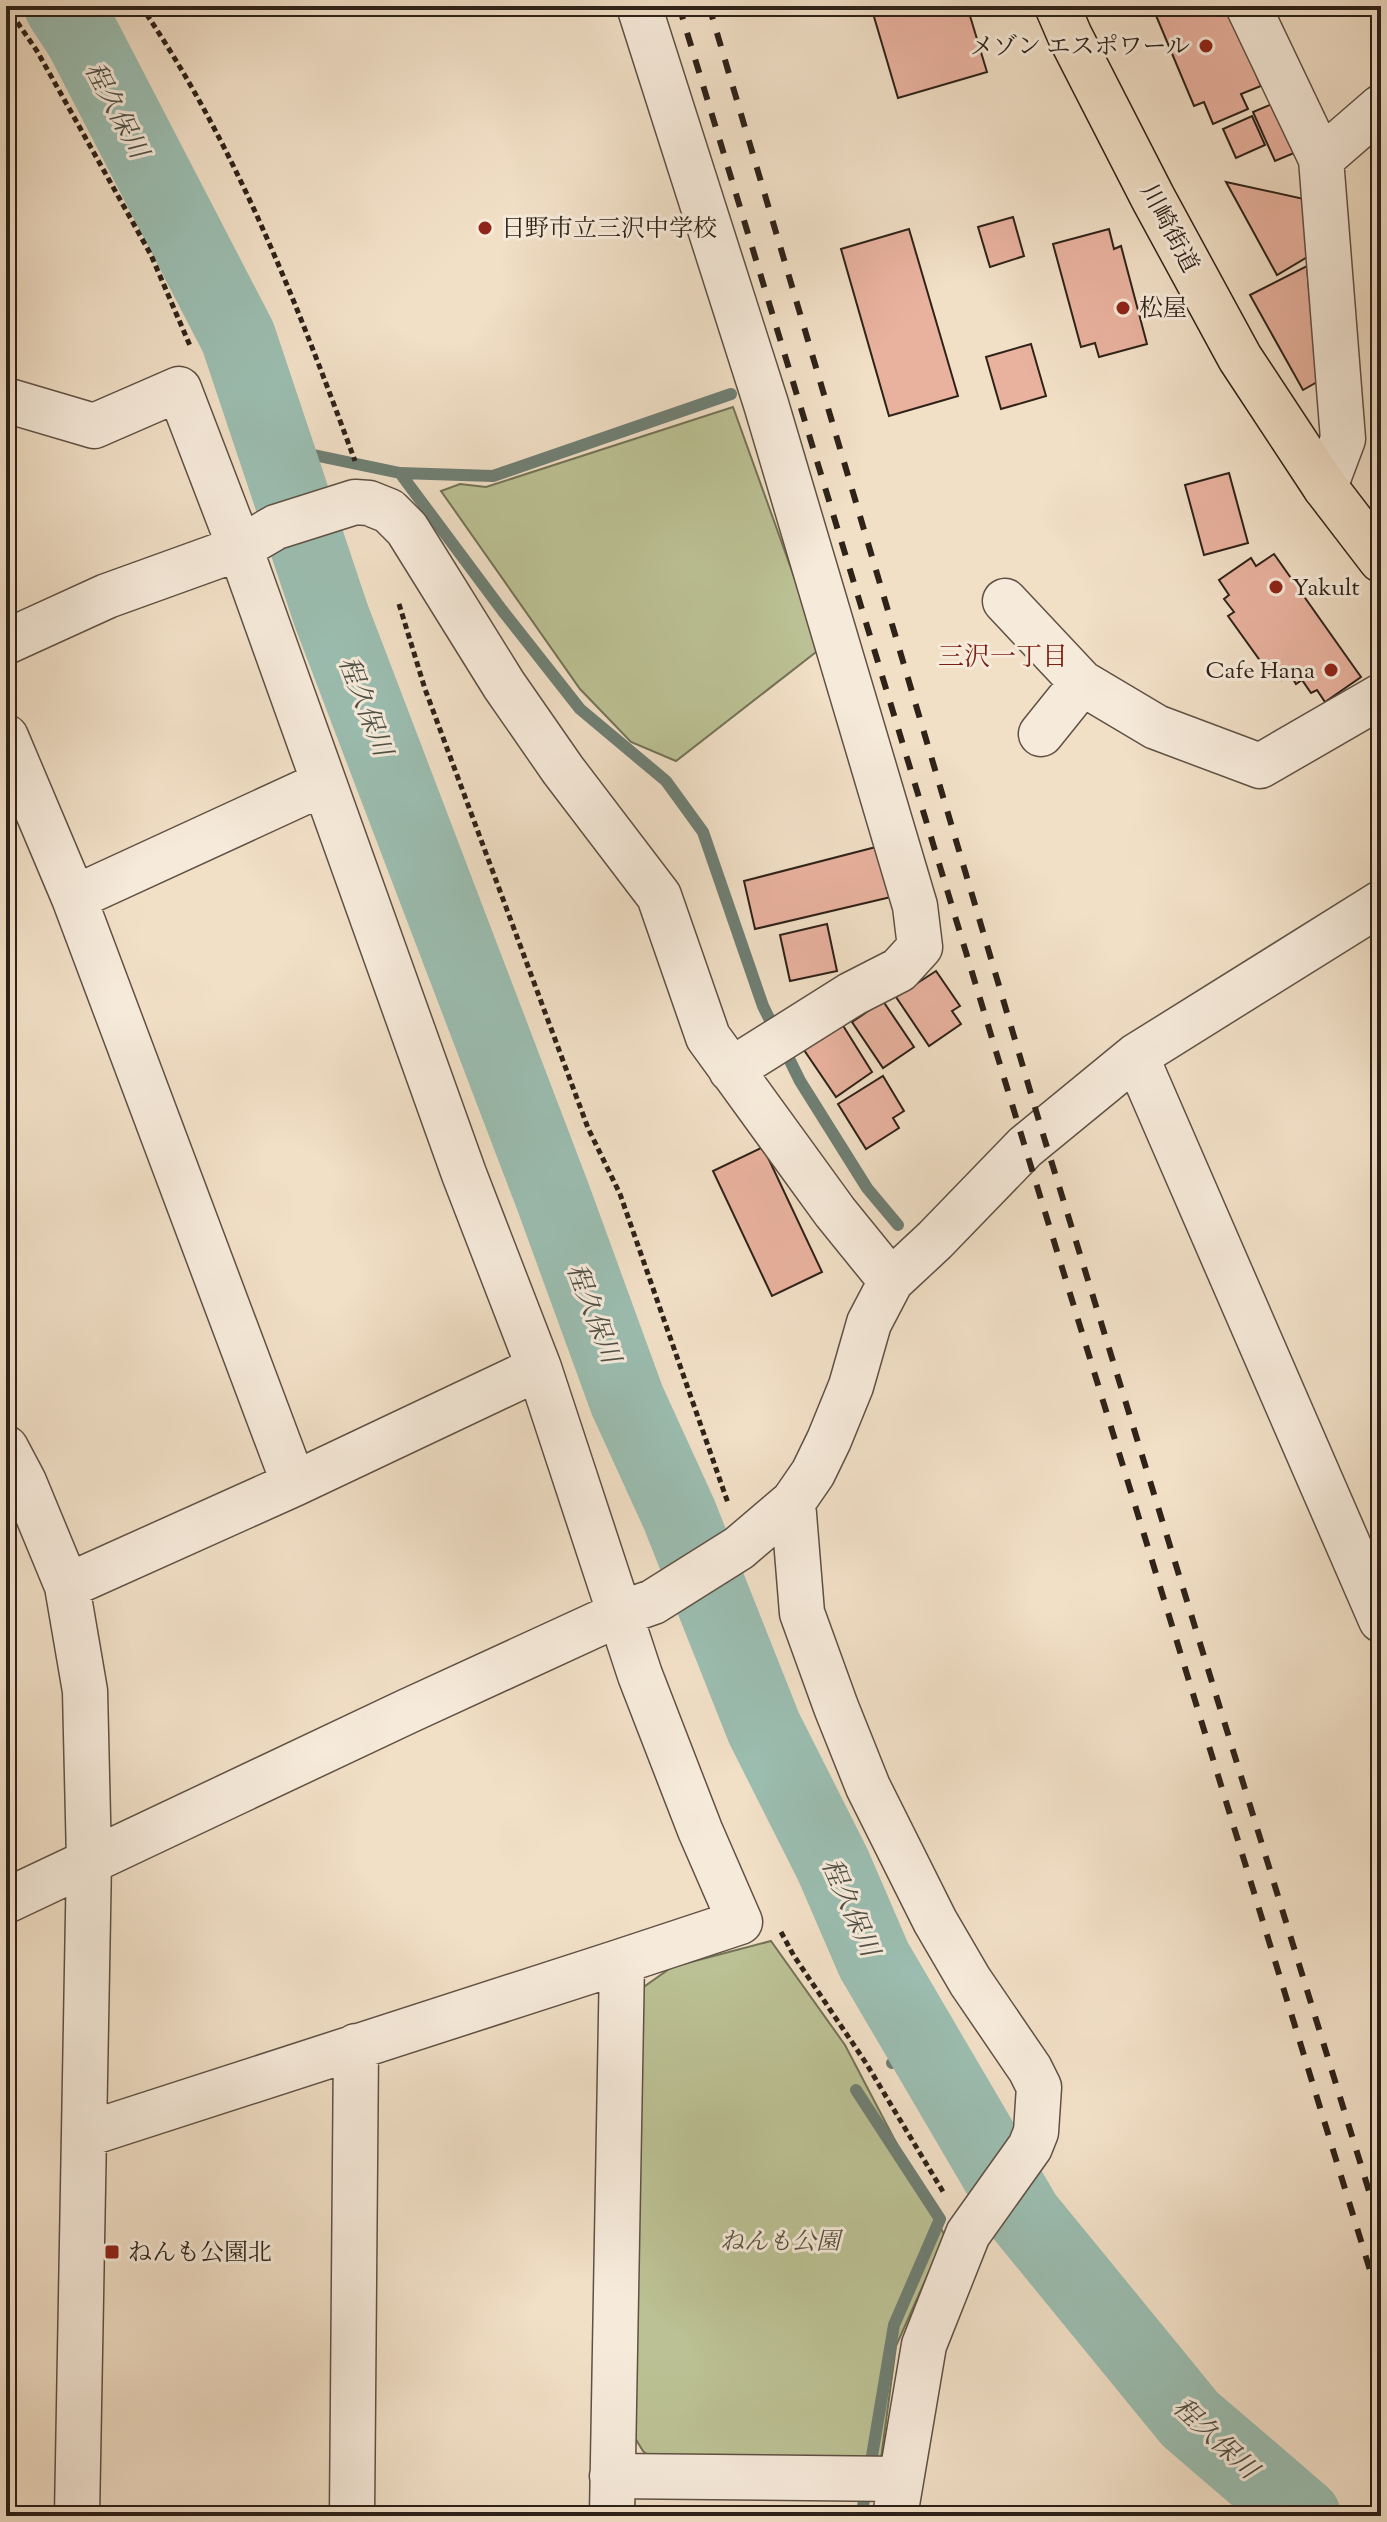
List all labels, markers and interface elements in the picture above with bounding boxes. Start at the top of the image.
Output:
place label: メゾン エスポワール [970,31,1190,65]
marker: メゾン エスポワール [1197,37,1215,55]
water label: 程久保川 [74,57,157,168]
street label: 川崎街道 [1131,179,1206,279]
place label: 日野市立三沢中学校 [501,213,717,247]
marker: 日野市立三沢中学校 [476,219,494,237]
place label: 松屋 [1139,293,1187,327]
marker: 松屋 [1114,299,1132,317]
place label: Yakult [1292,572,1360,606]
marker: Yakult [1267,578,1285,596]
district label: 三沢一丁目 [938,640,1068,677]
water label: 程久保川 [328,652,401,765]
place label: Cafe Hana [1206,655,1315,689]
marker: Cafe Hana [1322,661,1340,679]
water label: 程久保川 [556,1259,629,1372]
water label: 程久保川 [811,1853,888,1966]
park label: ねんも公園 [720,2226,844,2260]
place label: ねんも公園北 [128,2237,272,2271]
marker: ねんも公園北 [103,2243,121,2261]
water label: 程久保川 [1164,2391,1267,2491]

